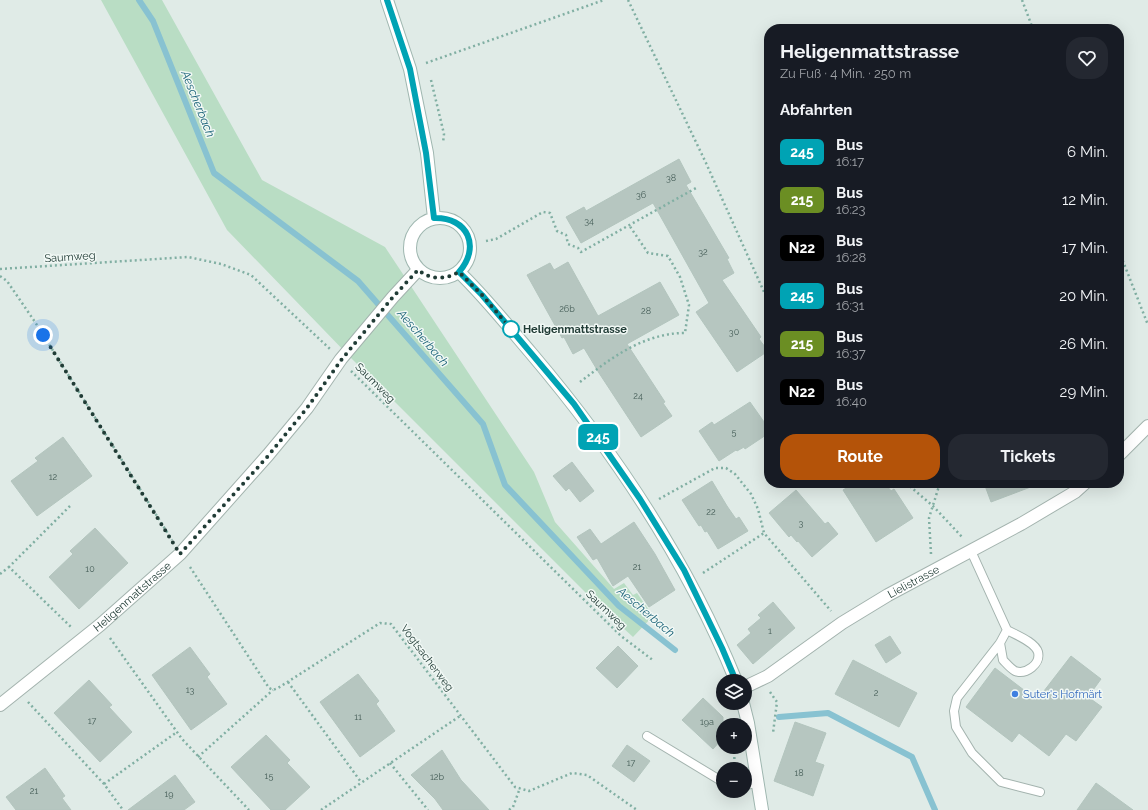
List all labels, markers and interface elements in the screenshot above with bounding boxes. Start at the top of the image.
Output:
button: heart [1066,37,1108,79]
text: Heligenmattstrasse [780,40,959,62]
text: Zu Fuß · 4 Min. · 250 m [780,66,911,81]
water label: Aescherbach [178,68,218,140]
text: Abfahrten [780,101,852,119]
text: Bus [836,136,863,154]
text: 6 Min. [1067,143,1108,161]
text: 245 [790,144,814,160]
text: 16:17 [836,154,864,169]
house number: 38 [666,173,676,183]
text: Bus [836,184,863,202]
house number: 36 [636,190,647,200]
text: 12 Min. [1062,191,1108,209]
text: 215 [791,192,813,208]
text: 16:23 [836,202,866,217]
house number: 34 [584,216,594,226]
text: Bus [836,232,863,250]
text: 17 Min. [1062,239,1108,257]
text: N22 [789,240,815,256]
house number: 32 [698,247,708,257]
street label: Saumweg [44,249,96,265]
text: 16:28 [836,250,866,265]
text: Bus [836,280,863,298]
text: 20 Min. [1059,287,1108,305]
text: 245 [790,288,814,304]
text: 16:31 [836,298,864,313]
house number: 26b [559,304,575,314]
water label: Aescherbach [394,306,452,369]
house number: 28 [641,306,651,316]
marker: Heligenmattstrasse [502,320,520,338]
place label: Heligenmattstrasse [523,323,627,336]
your location [33,325,53,345]
house number: 30 [729,327,740,337]
text: Bus [836,328,863,346]
text: 26 Min. [1059,335,1108,353]
text: 215 [791,336,813,352]
text: 16:37 [836,346,866,361]
street label: Saumweg [352,360,398,406]
text: Bus [836,376,863,394]
text: 29 Min. [1060,383,1108,401]
text: N22 [789,384,815,400]
house number: 24 [633,391,643,401]
text: 16:40 [836,394,867,409]
line badge: 245 [575,424,621,450]
house number: 5 [732,427,737,437]
text: 245 [586,429,610,445]
button: Route [780,434,940,480]
button: Tickets [948,434,1108,480]
house number: 12 [49,472,58,482]
house number: 22 [706,507,716,517]
house number: 3 [799,518,804,528]
street label: Heligenmattstrasse [91,558,174,634]
house number: 21 [633,562,641,572]
street label: Lielistrasse [885,562,942,601]
house number: 10 [85,564,95,574]
water label: Aescherbach [614,583,678,640]
street label: Saumweg [583,588,629,632]
street label: Vogtsacherweg [398,622,456,694]
house number: 1 [768,626,772,636]
map controls [716,674,752,798]
button: layers [716,674,752,710]
house number: 13 [186,685,195,695]
house number: 2 [874,688,879,698]
place label: Suter's Hofmärt [1023,688,1102,701]
marker: Suter's Hofmärt [1010,689,1020,699]
house number: 11 [354,712,362,722]
house number: 17 [88,716,96,726]
house number: 19a [700,717,714,727]
button: + [716,718,752,754]
house number: 17 [627,758,635,768]
button: − [716,762,752,798]
house number: 18 [794,768,804,778]
house number: 15 [265,771,273,781]
house number: 12b [430,772,444,782]
house number: 21 [30,786,38,796]
house number: 19 [164,789,174,799]

